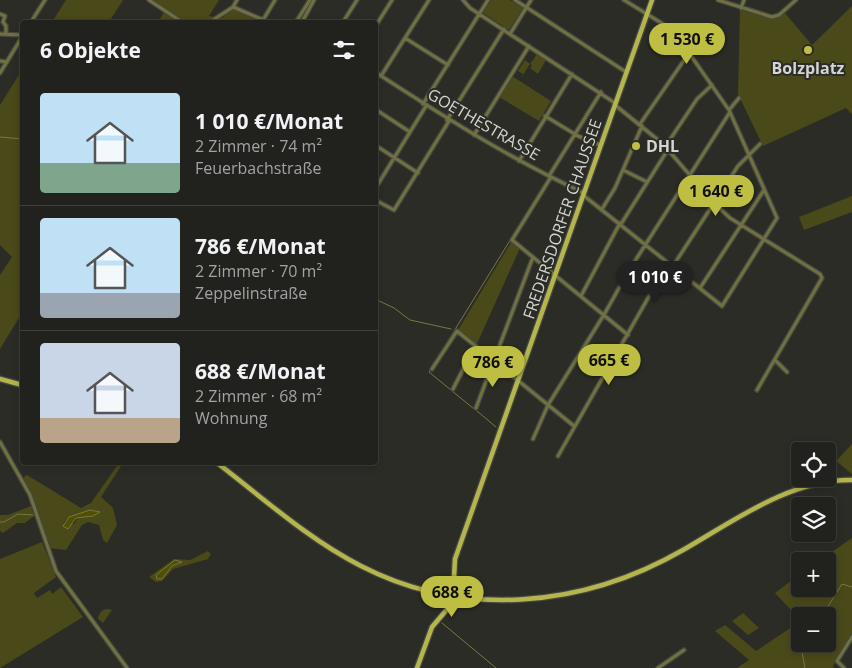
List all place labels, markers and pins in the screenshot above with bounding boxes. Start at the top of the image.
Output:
pin: 1 530 € [641,22,733,65]
marker: Bolzplatz [802,44,814,56]
place label: Bolzplatz [772,57,845,79]
place label: DHL [646,135,679,157]
marker: DHL [630,140,642,152]
pin: 1 640 € [670,174,762,217]
pin: 1 010 € [609,260,701,303]
pin: 665 € [574,344,644,386]
pin: 786 € [458,346,528,388]
pin: 688 € [417,576,487,618]

